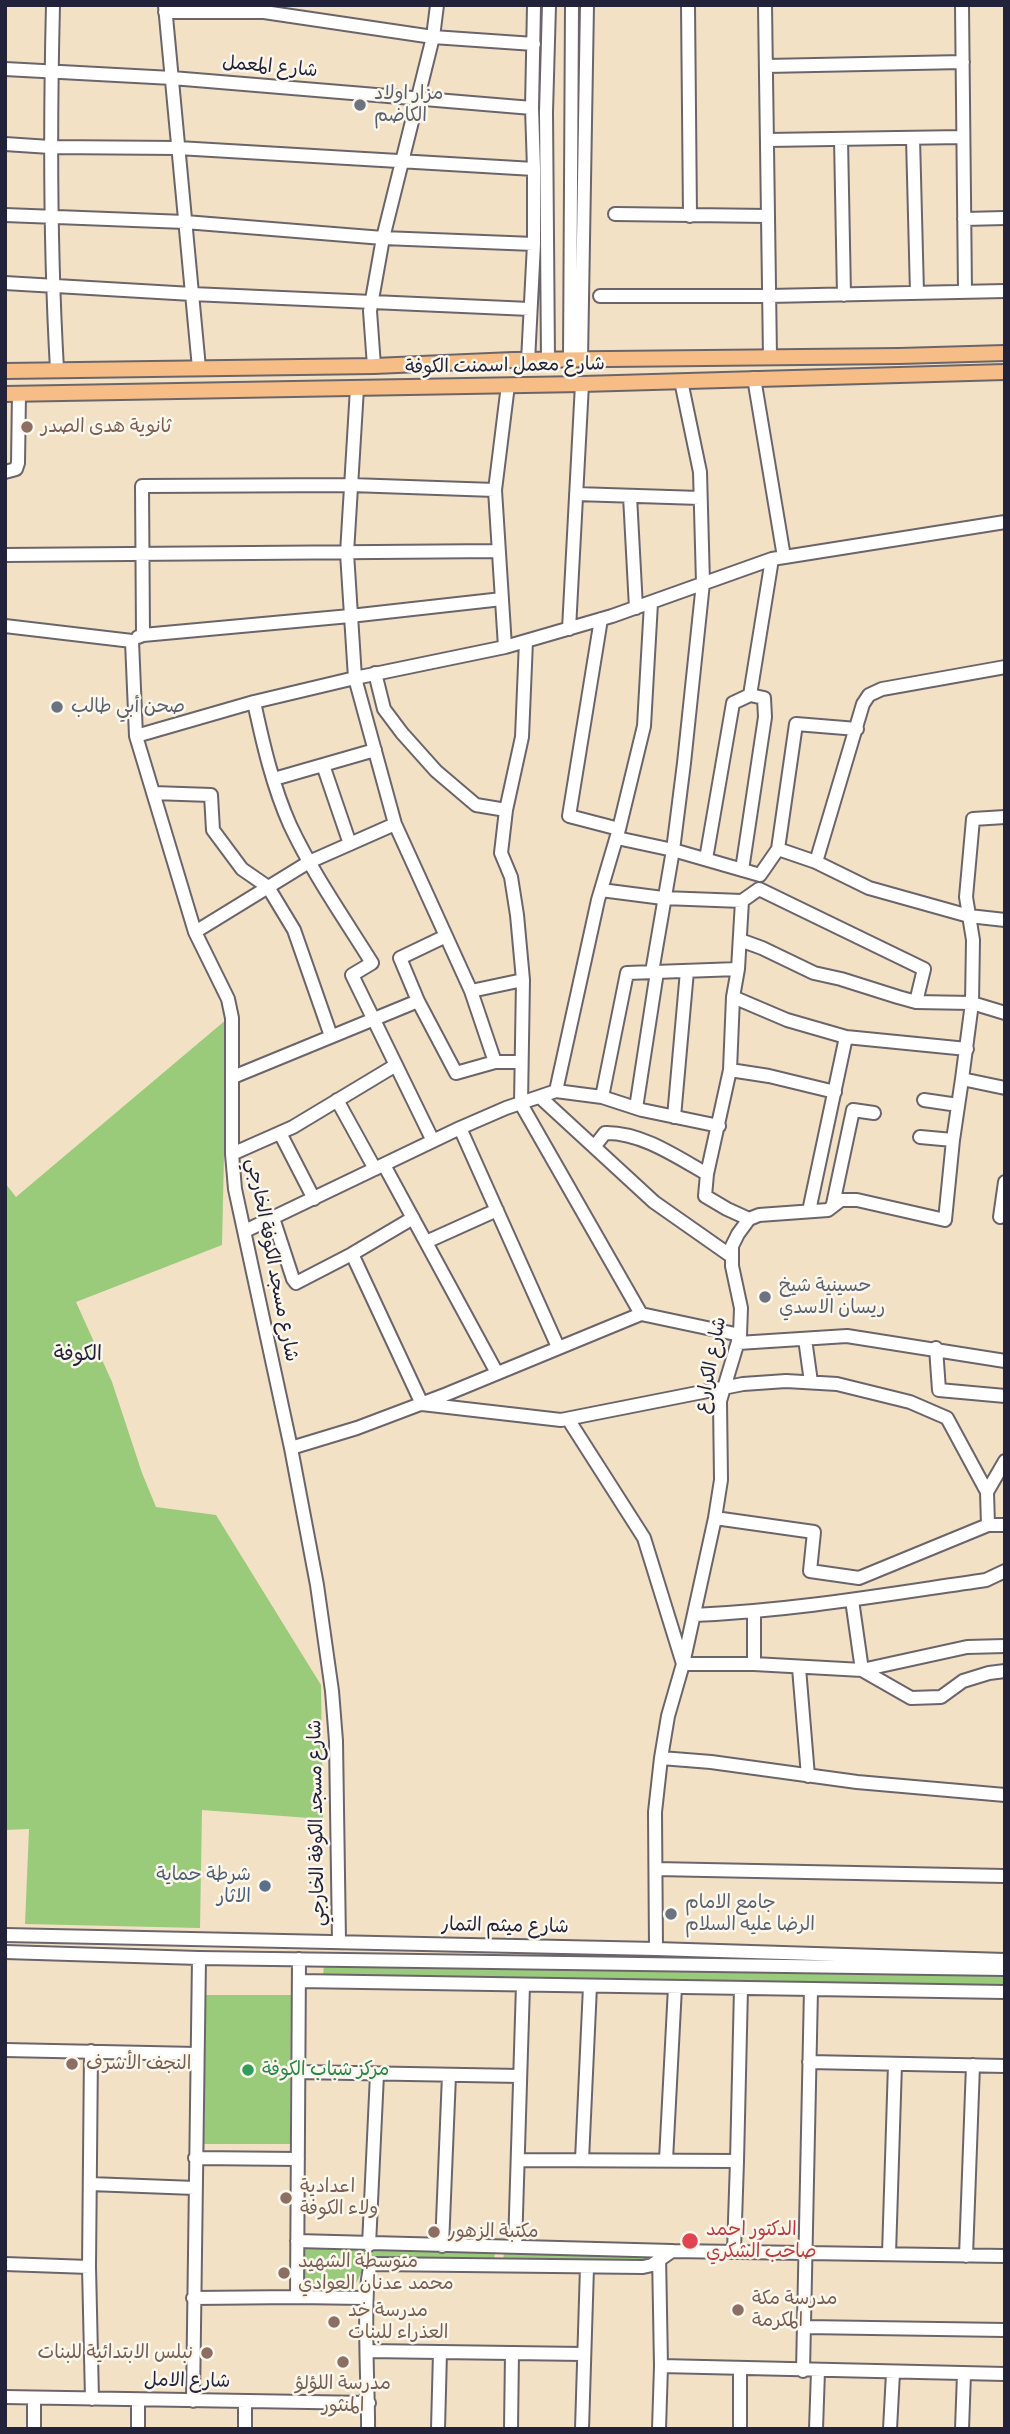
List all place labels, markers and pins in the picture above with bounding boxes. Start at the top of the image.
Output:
place label: مزار اولاد الكاضم [374,83,443,127]
marker: مزار اولاد الكاضم [352,97,368,113]
place label: ثانوية هدى الصدر [41,416,171,438]
marker: ثانوية هدى الصدر [19,419,35,435]
place label: صحن أبي طالب [71,696,185,718]
marker: صحن أبي طالب [49,699,65,715]
place label: حسينية شيخ ريسان الاسدي [779,1275,885,1319]
marker: حسينية شيخ ريسان الاسدي [757,1289,773,1305]
place label: شرطة حماية الاثار [156,1864,251,1908]
marker: شرطة حماية الاثار [257,1878,273,1894]
place label: جامع الامام الرضا عليه السلام [685,1892,815,1936]
marker: جامع الامام الرضا عليه السلام [663,1906,679,1922]
place label: النجف الأشرف [86,2053,191,2075]
marker: النجف الأشرف [64,2056,80,2072]
place label: مركز شباب الكوفة [262,2059,389,2081]
marker: مركز شباب الكوفة [240,2062,256,2078]
place label: اعدادية ولاء الكوفة [300,2176,378,2220]
marker: اعدادية ولاء الكوفة [278,2190,294,2206]
place label: الدكتور احمد صاحب الشكري [706,2219,817,2263]
place label: مكتبة الزهور [448,2221,539,2243]
marker: مكتبة الزهور [426,2224,442,2240]
marker: الدكتور احمد صاحب الشكري [680,2231,700,2251]
place label: متوسطة الشهيد محمد عدنان العوادي [298,2251,454,2295]
marker: متوسطة الشهيد محمد عدنان العوادي [276,2265,292,2281]
place label: مدرسة مكة المكرمة [752,2288,837,2332]
place label: مدرسة خد العذراء للبنات [348,2300,448,2344]
marker: مدرسة مكة المكرمة [730,2302,746,2318]
marker: مدرسة خد العذراء للبنات [326,2314,342,2330]
place label: نبلس الابتدائية للبنات [38,2342,193,2364]
marker: نبلس الابتدائية للبنات [199,2345,215,2361]
marker: مدرسة اللؤلؤ المنثور [335,2354,351,2370]
place label: مدرسة اللؤلؤ المنثور [295,2373,391,2417]

